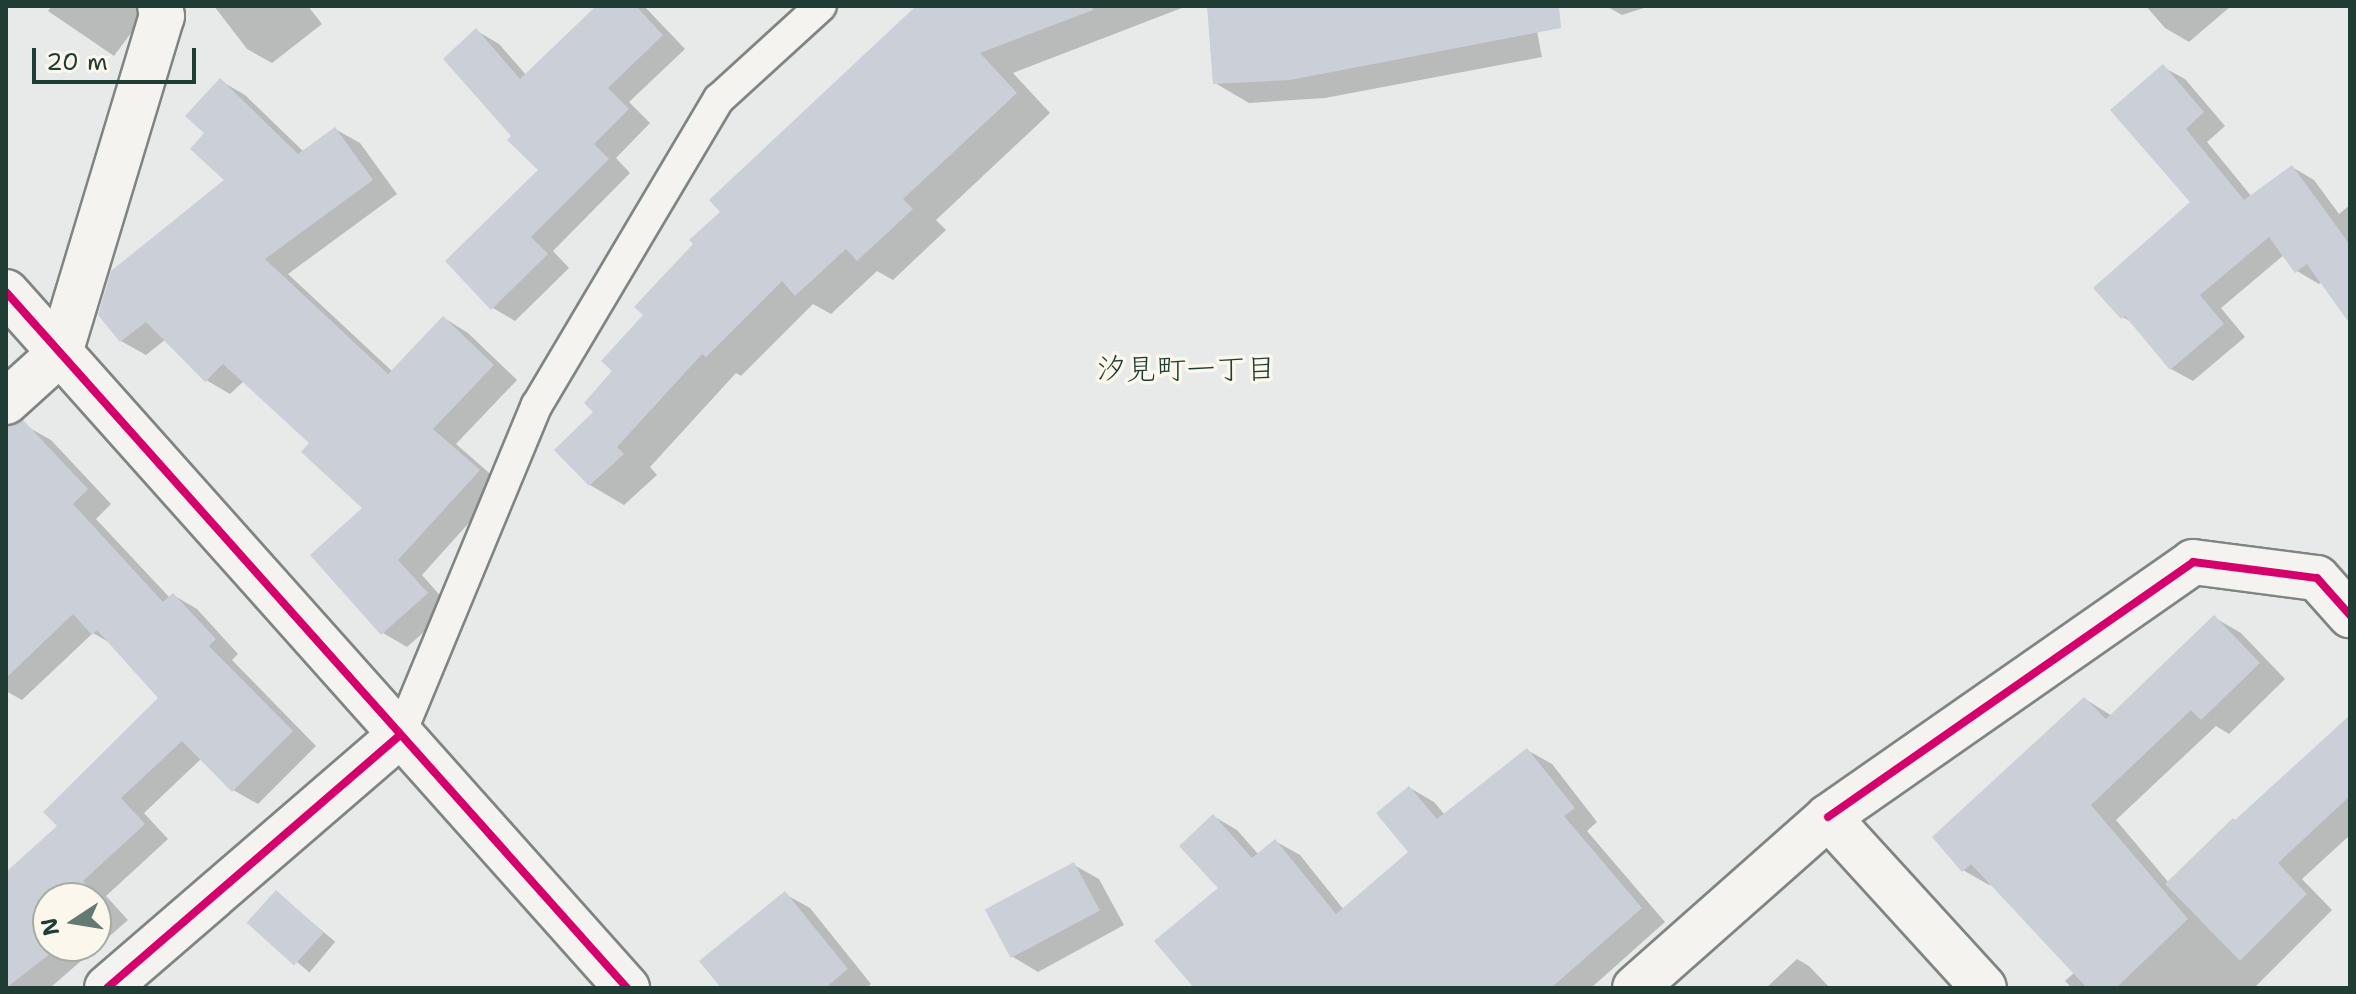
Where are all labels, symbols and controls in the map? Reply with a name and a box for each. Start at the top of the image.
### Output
scale bar [36,32,200,82]
text: 20 m [46,46,108,78]
district label: 汐見町一丁目 [1096,351,1276,387]
north arrow [32,882,112,962]
text: N [34,915,66,938]

